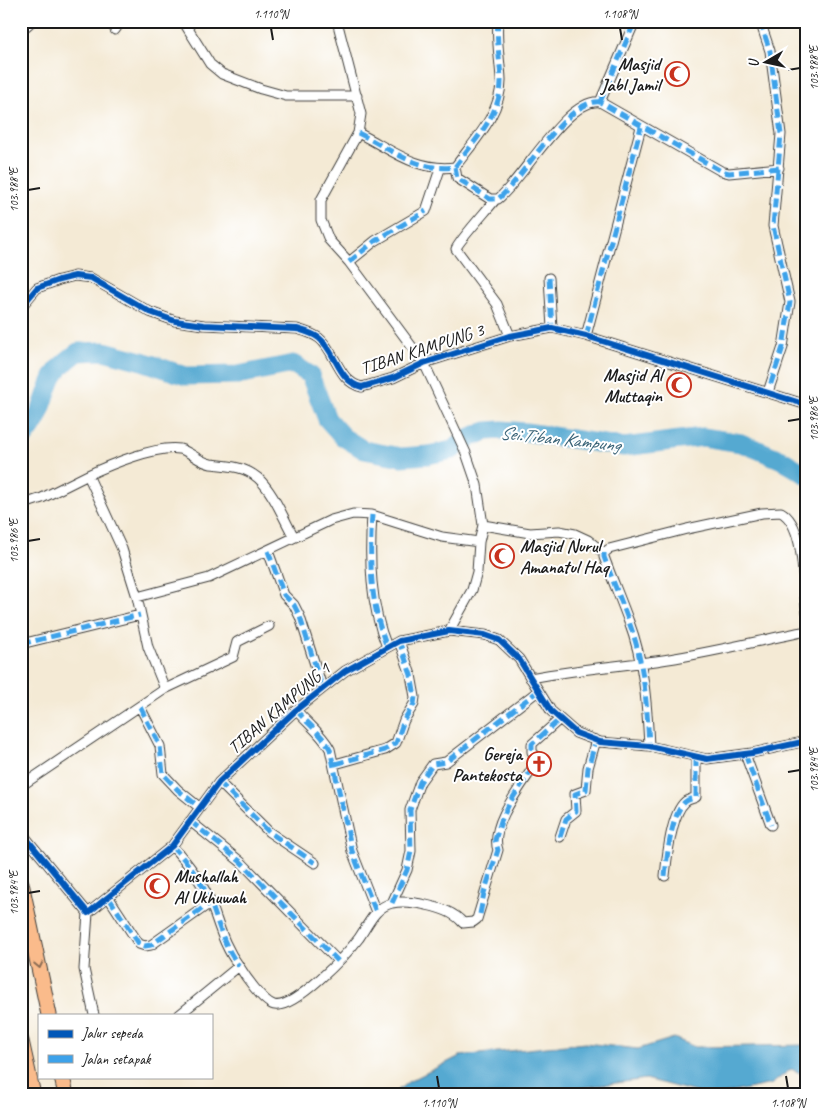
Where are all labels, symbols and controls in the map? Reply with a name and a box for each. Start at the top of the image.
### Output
text: 1.110°N [254,6,290,22]
text: 1.108°N [603,6,639,22]
north arrow [740,38,790,88]
text: 103.988°E [806,44,822,90]
place label: Masjid Jabl Jamil [599,53,664,96]
text: U [744,56,763,69]
mosque icon: Masjid Jabl Jamil [664,61,690,87]
text: 103.988°E [6,166,22,212]
street label: TIBAN KAMPUNG 3 [358,318,488,379]
place label: Masjid Al Muttaqin [603,364,666,407]
mosque icon: Masjid Al Muttaqin [666,372,692,398]
text: 103.986°E [806,395,822,441]
water label: Sei.Tiban Kampung [499,421,623,457]
text: 103.986°E [6,517,22,563]
place label: Masjid Nurul Amanatul Haq [520,535,611,578]
mosque icon: Masjid Nurul Amanatul Haq [489,543,515,569]
street label: TIBAN KAMPUNG 1 [223,657,335,758]
place label: Gereja Pantekosta [453,743,524,786]
text: 103.984°E [806,746,822,792]
church icon: Gereja Pantekosta [526,751,552,777]
place label: Mushallah Al Ukhuwah [174,865,247,908]
text: 103.984°E [6,869,22,915]
mosque icon: Mushallah Al Ukhuwah [144,873,170,899]
one-way arrow [33,961,43,969]
legend [38,1014,212,1078]
text: Jalur sepeda [81,1024,144,1043]
text: Jalan setapak [81,1050,152,1069]
text: 1.110°N [422,1095,458,1111]
text: 1.108°N [771,1095,807,1111]

